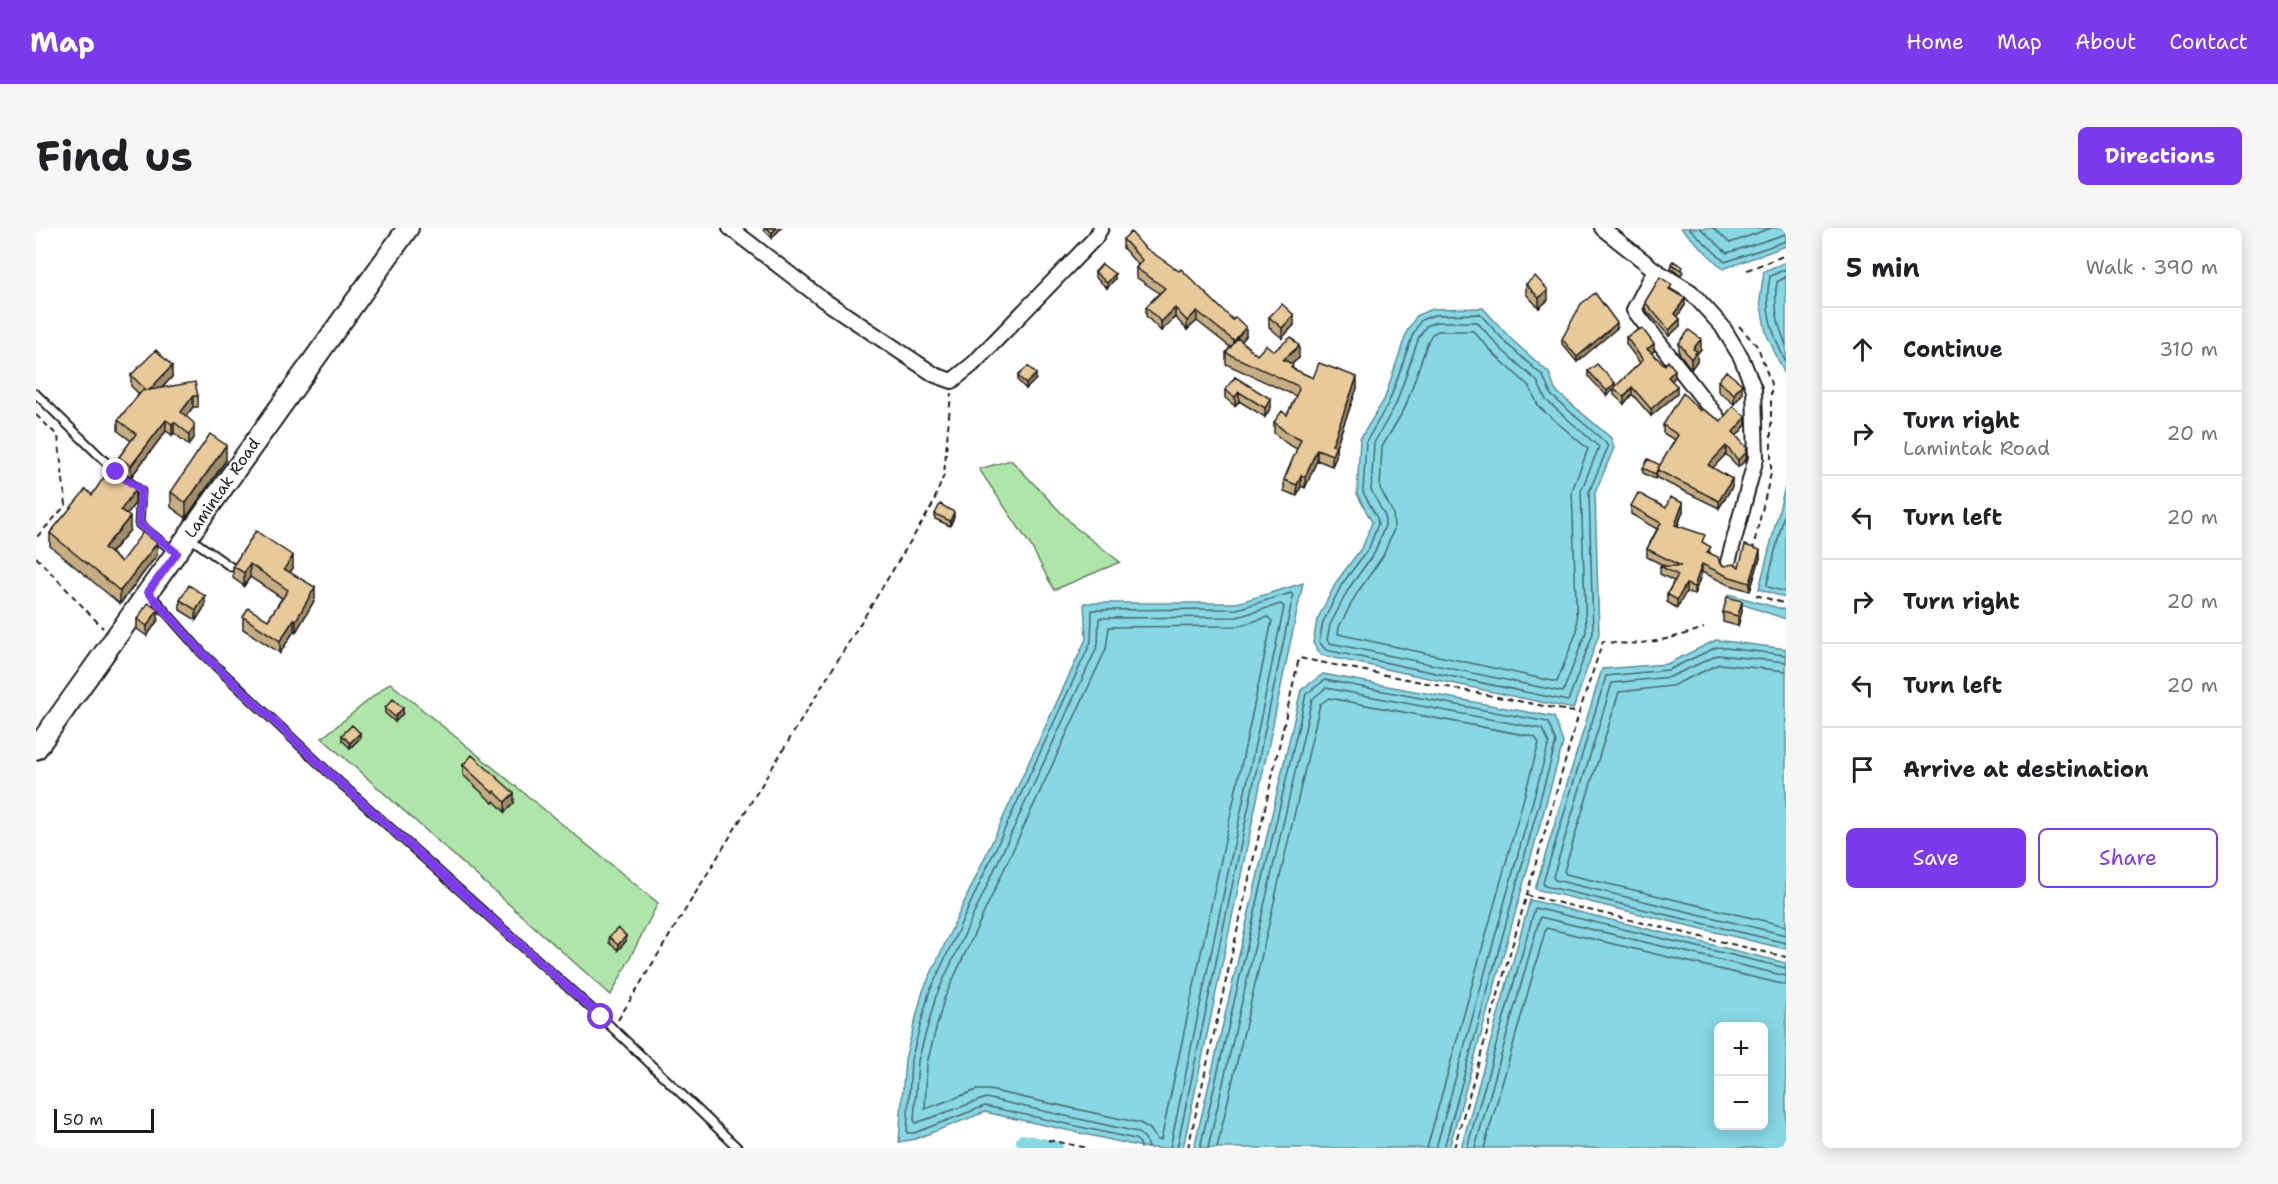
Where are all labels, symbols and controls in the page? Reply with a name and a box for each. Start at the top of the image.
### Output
text: Map [30,23,95,61]
text: Home [1906,28,1964,56]
text: Map [1997,28,2042,56]
text: About [2075,28,2136,56]
text: Contact [2169,28,2248,56]
button: Directions [2078,127,2242,185]
text: Find us [36,128,193,184]
text: 5 min [1846,250,1920,285]
text: Walk · 390 m [2086,254,2218,280]
icon: ahead [1846,333,1879,366]
text: Continue [1903,335,2003,364]
text: 310 m [2159,336,2218,362]
text: Turn right [1903,406,2020,435]
icon: right [1846,417,1879,450]
text: 20 m [2167,420,2218,446]
street label: Lamintak Road [180,434,264,542]
text: Lamintak Road [1903,435,2050,461]
route end [102,458,128,484]
icon: left [1846,501,1879,534]
text: Turn left [1903,503,2002,532]
text: 20 m [2167,504,2218,530]
icon: right [1846,585,1879,618]
text: Turn right [1903,587,2020,616]
text: 20 m [2167,588,2218,614]
icon: left [1846,669,1879,702]
text: Turn left [1903,671,2002,700]
text: 20 m [2167,672,2218,698]
icon: arrive [1846,753,1879,786]
text: Arrive at destination [1903,755,2149,784]
button: Save [1846,828,2026,888]
button: Share [2038,828,2218,888]
route start [587,1003,613,1029]
map controls [1714,1022,1768,1130]
button: + [1714,1022,1768,1076]
button: − [1714,1076,1768,1130]
scale bar [54,1106,154,1134]
text: 50 m [63,1109,103,1130]

